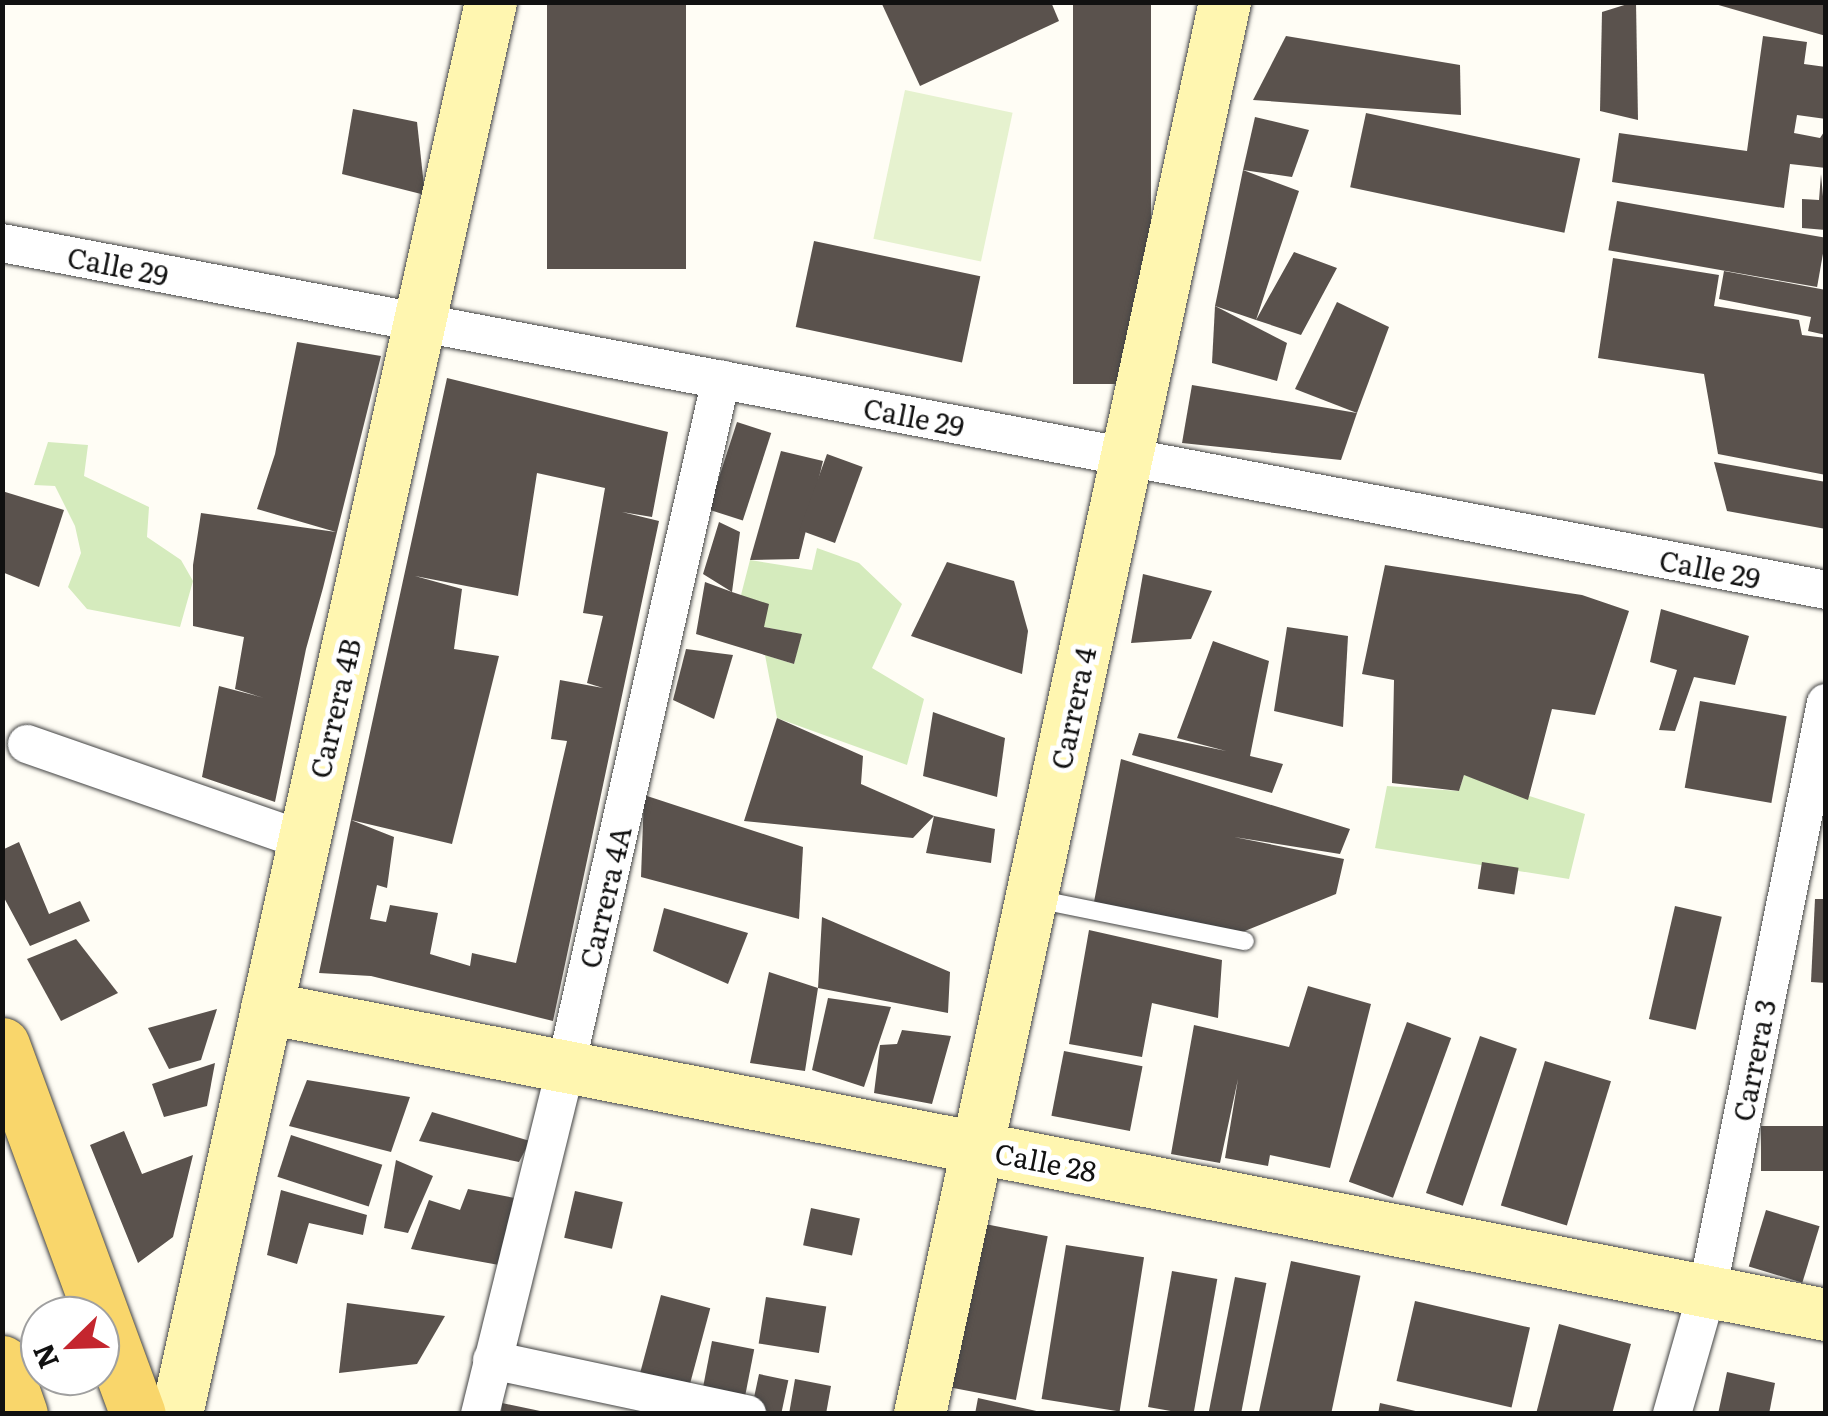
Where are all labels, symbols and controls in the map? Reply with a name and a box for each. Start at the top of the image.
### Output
street label: Calle 29 [65,239,171,291]
street label: Calle 29 [861,390,967,442]
street label: Calle 29 [1657,542,1763,594]
street label: Carrera 4B [302,635,366,781]
street label: Carrera 4 [1043,644,1101,772]
street label: Carrera 4A [571,823,637,971]
street label: Carrera 3 [1725,996,1781,1124]
street label: Calle 28 [992,1135,1100,1187]
north arrow [20,1296,120,1396]
text: N [20,1338,68,1376]

